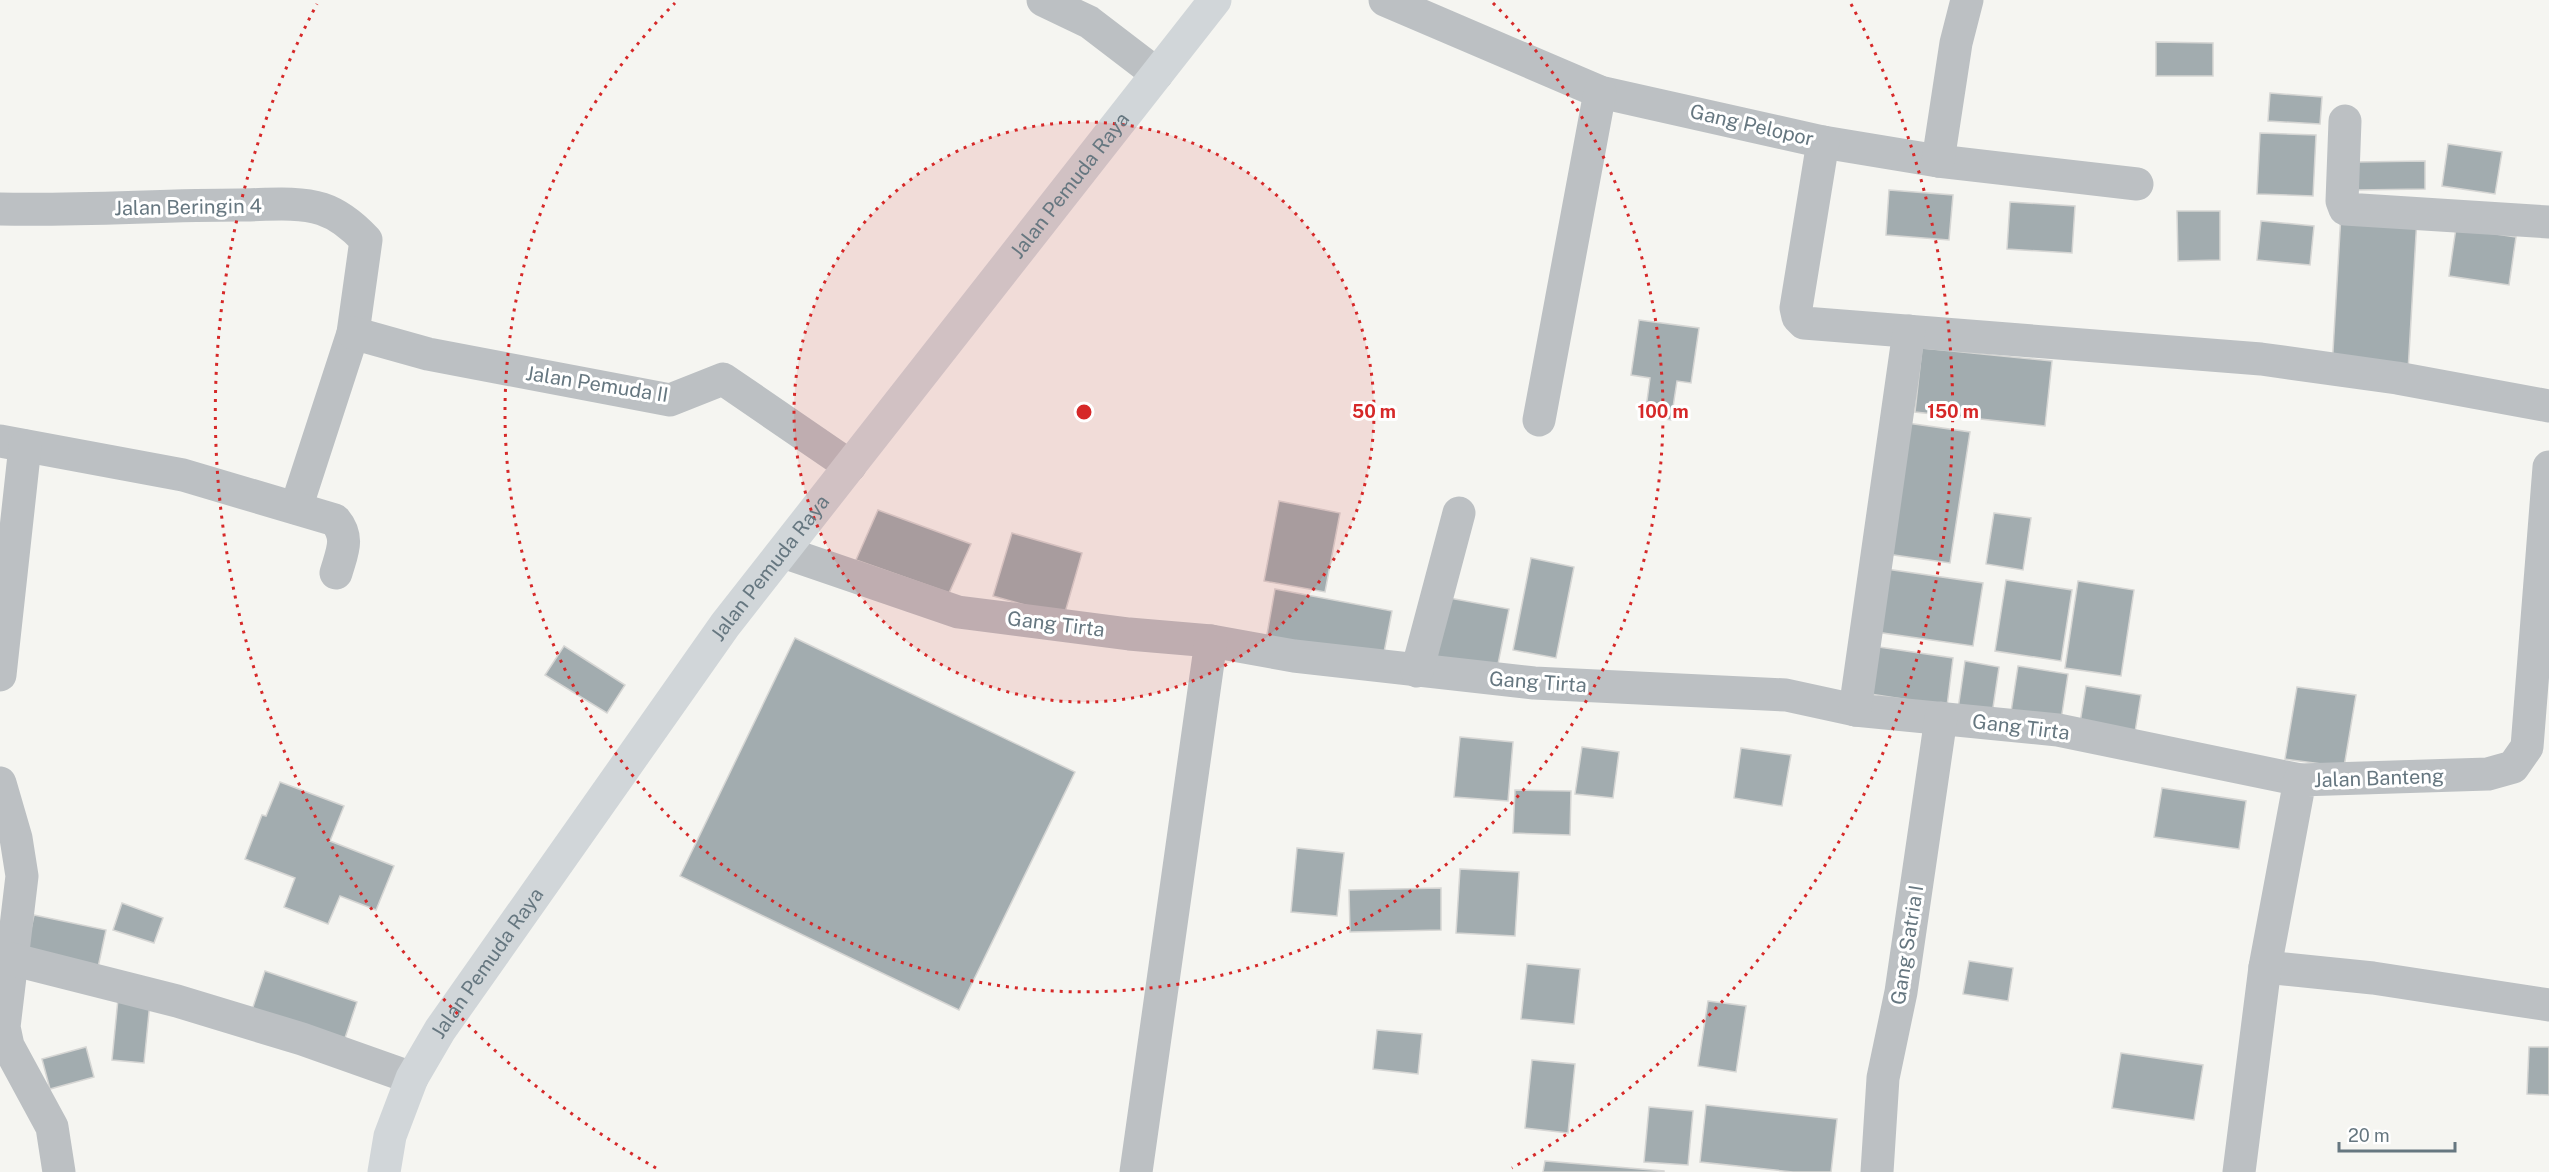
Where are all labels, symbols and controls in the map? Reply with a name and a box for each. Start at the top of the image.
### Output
street label: Gang Pelopor [1688,99,1816,151]
street label: Jalan Pemuda Raya [1005,108,1134,263]
street label: Jalan Beringin 4 [114,194,262,220]
street label: Jalan Pemuda II [524,361,670,407]
text: 50 m [1352,401,1396,422]
text: 100 m [1637,401,1689,422]
text: 150 m [1927,401,1979,422]
centre of rings [1074,402,1094,422]
street label: Jalan Pemuda Raya [706,490,834,646]
street label: Gang Tirta [1006,606,1106,642]
street label: Gang Tirta [1488,667,1588,697]
street label: Gang Tirta [1971,709,2071,745]
street label: Jalan Banteng [2313,764,2445,792]
street label: Jalan Pemuda Raya [426,883,548,1042]
street label: Gang Satria I [1886,884,1928,1006]
scale bar [2339,1115,2454,1153]
text: 20 m [2348,1125,2390,1146]

